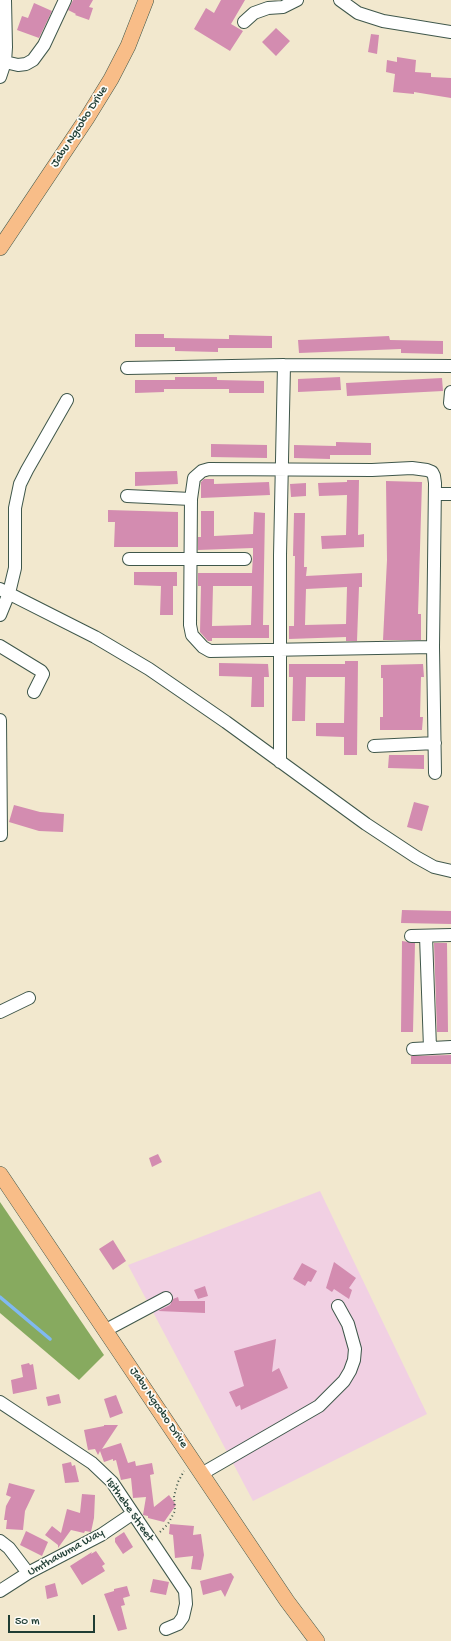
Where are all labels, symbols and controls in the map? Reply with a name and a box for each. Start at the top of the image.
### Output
street label: Jabu Ngcobo Drive [48,84,112,170]
street label: Jabu Ngcobo Drive [126,1365,190,1451]
street label: Isithebe Street [102,1475,156,1545]
street label: Umthavuma Way [25,1526,107,1580]
scale bar [10,1607,97,1633]
text: 50 m [15,1615,40,1629]

